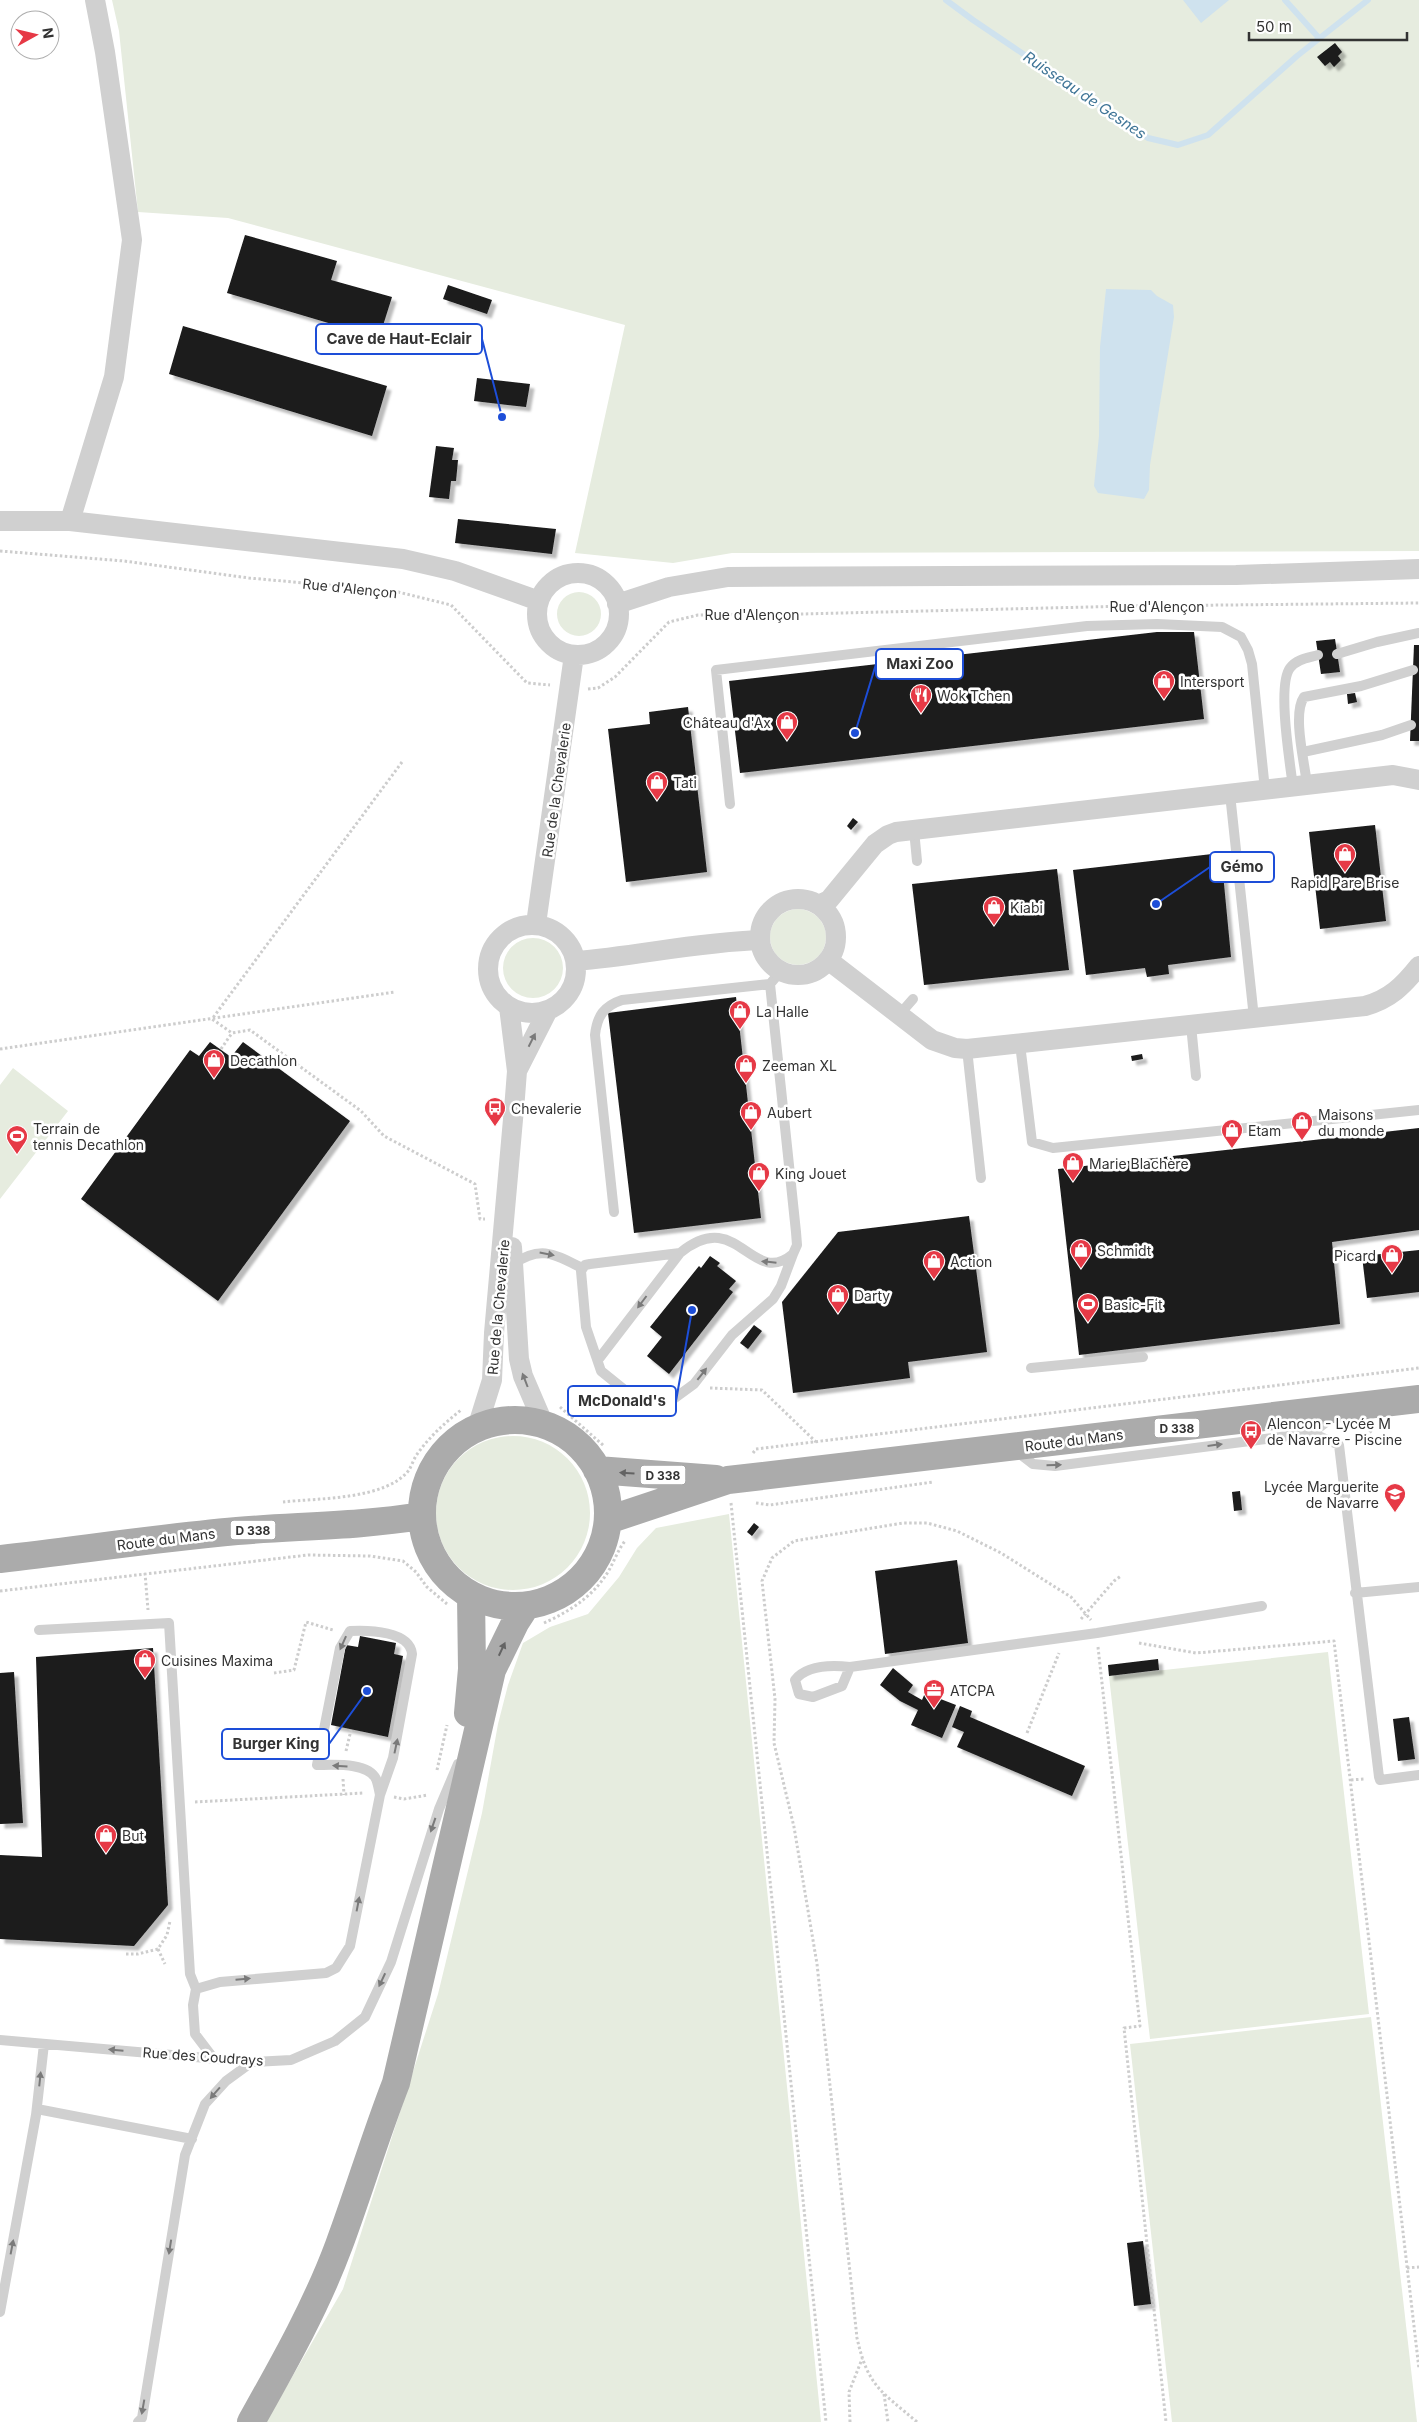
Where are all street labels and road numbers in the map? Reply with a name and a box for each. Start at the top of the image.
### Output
street label: Rue d'Alençon [302,575,398,601]
street label: Rue d'Alençon [1109,598,1205,615]
street label: Rue d'Alençon [704,606,800,623]
street label: Rue de la Chevalerie [538,722,574,858]
street label: Rue de la Chevalerie [484,1239,512,1375]
road number: D 338 [1154,1419,1200,1438]
street label: Route du Mans [1024,1426,1124,1454]
road number: D 338 [640,1466,686,1484]
road number: D 338 [230,1520,276,1540]
street label: Route du Mans [116,1525,216,1553]
street label: Rue des Coudrays [142,2043,264,2069]

